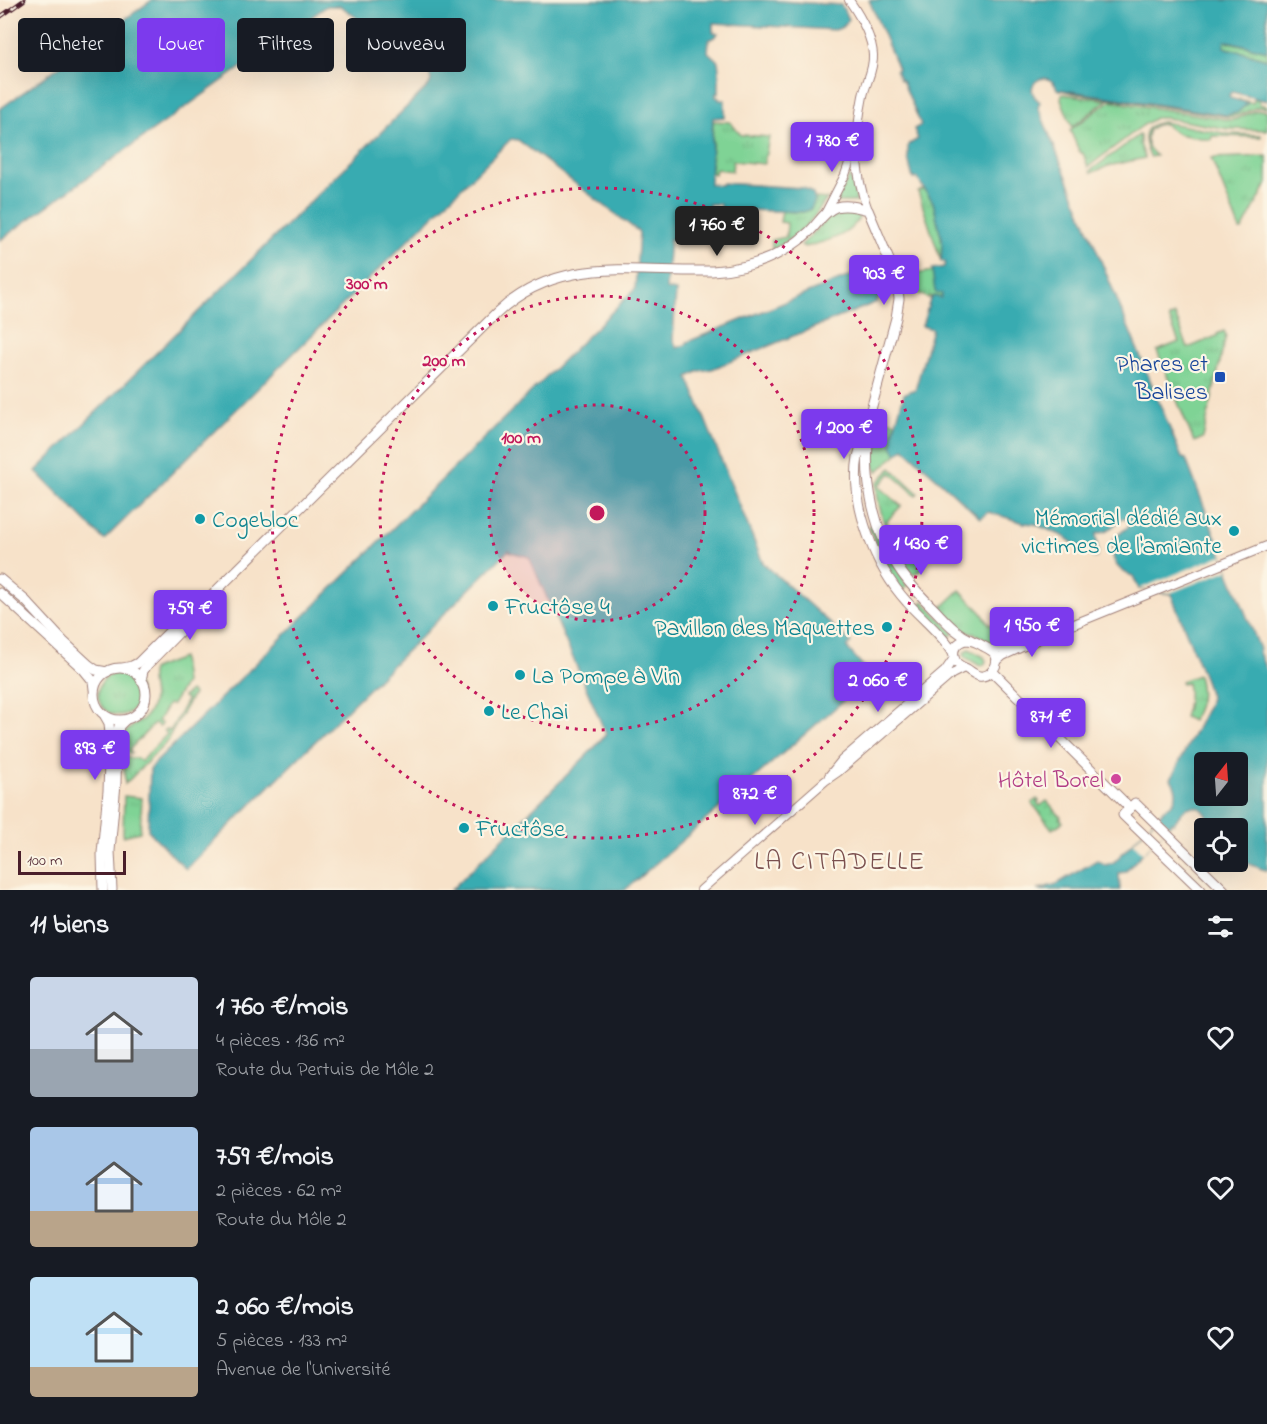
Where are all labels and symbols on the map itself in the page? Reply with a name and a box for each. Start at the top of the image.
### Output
pin: 1 780 € [777,122,887,173]
pin: 1 760 € [662,206,772,257]
pin: 903 € [842,255,926,306]
text: 300 m [345,272,388,298]
place label: Phares et Balises [1116,348,1208,411]
text: 200 m [422,349,466,375]
marker: Phares et Balises [1213,370,1227,384]
pin: 1 200 € [789,409,899,460]
text: 100 m [501,426,541,452]
place label: Mémorial dédié aux victimes de l'amiante [1022,502,1222,565]
centre of rings [587,503,607,523]
place label: Cogebloc [212,504,299,539]
marker: Cogebloc [193,512,207,526]
marker: Mémorial dédié aux victimes de l'amiante [1227,524,1241,538]
pin: 1 430 € [866,525,976,576]
pin: 759 € [148,590,232,641]
place label: Fructôse 4 [504,591,610,626]
marker: Fructôse 4 [486,599,500,613]
pin: 1 950 € [977,607,1087,658]
place label: Pavillon des Maquettes [654,612,875,647]
marker: Pavillon des Maquettes [880,620,894,634]
place label: La Pompe à Vin [532,660,680,695]
pin: 2 060 € [823,662,933,713]
marker: La Pompe à Vin [513,668,527,682]
place label: Le Chai [501,696,569,731]
pin: 871 € [1009,698,1093,749]
marker: Le Chai [482,704,496,718]
pin: 893 € [53,730,137,781]
north arrow [1194,752,1248,806]
place label: Hôtel Borel [998,764,1104,799]
marker: Hôtel Borel [1109,772,1123,786]
pin: 872 € [713,775,797,826]
place label: Fructôse [475,813,565,848]
marker: Fructôse [457,821,471,835]
district label: LA CITADELLE [754,844,926,882]
scale bar [18,848,126,876]

